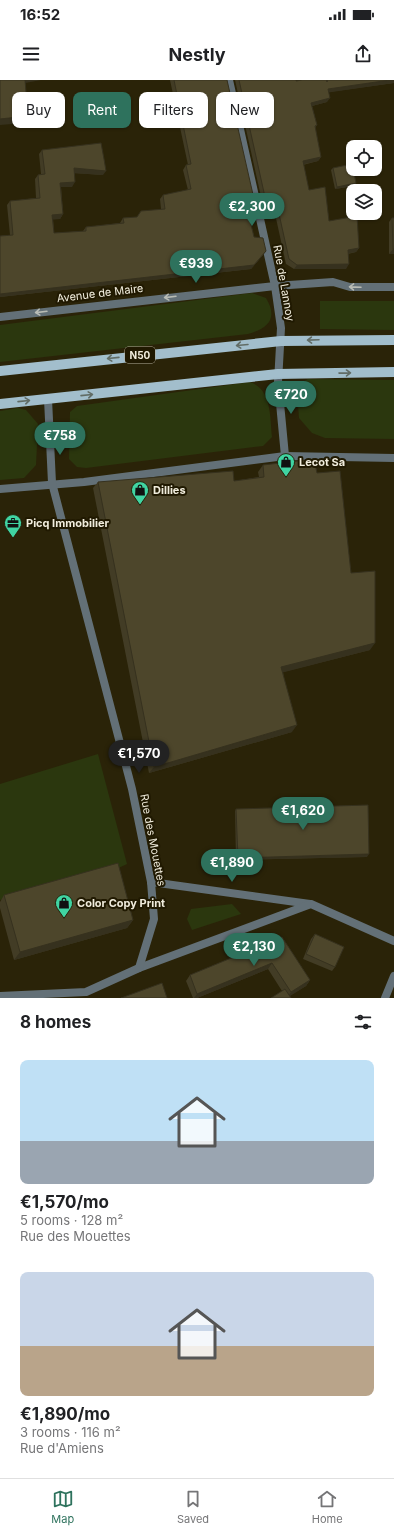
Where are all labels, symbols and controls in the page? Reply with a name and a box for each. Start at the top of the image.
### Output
text: 16:52 [20,5,60,24]
icon: menu [20,43,42,65]
icon: share [352,43,374,65]
text: Nestly [168,44,226,65]
chip: Buy [12,92,65,128]
chip: Rent [73,92,131,128]
chip: Filters [139,92,208,128]
chip: New [216,92,274,128]
map controls [346,140,382,220]
button: locate [346,140,382,176]
button: layers [346,184,382,220]
pin: €2,300 [219,193,285,227]
text: €2,300 [228,198,276,214]
street label: Rue de Lannoy [270,244,298,322]
pin: €939 [172,250,220,284]
text: €939 [179,255,213,271]
street label: Avenue de Maire [56,281,144,305]
one-way arrow [349,283,362,290]
one-way arrow [164,293,177,301]
one-way arrow [35,308,48,316]
one-way arrow [307,336,320,344]
one-way arrow [236,341,249,348]
road number: N50 [125,347,155,363]
one-way arrow [107,354,120,362]
one-way arrow [338,369,351,377]
pin: €720 [267,381,315,415]
text: €720 [274,386,308,402]
one-way arrow [80,391,93,398]
one-way arrow [17,398,30,405]
pin: €758 [36,422,84,456]
text: €758 [43,427,77,443]
shop icon: Lecot Sa [276,452,296,477]
place label: Lecot Sa [299,455,345,469]
shop icon: Dillies [130,480,150,505]
place label: Dillies [153,483,186,497]
office icon: Picq Immobilier [3,513,23,538]
place label: Picq Immobilier [26,516,109,530]
pin: €1,570 [106,740,172,774]
text: €1,570 [117,745,161,761]
street label: Rue des Mouettes [137,793,169,887]
pin: €1,620 [270,797,336,831]
text: €1,620 [281,802,325,818]
pin: €1,890 [199,849,265,883]
text: €1,890 [210,854,254,870]
shop icon: Color Copy Print [54,893,74,918]
place label: Color Copy Print [77,896,165,910]
pin: €2,130 [221,933,287,967]
text: €2,130 [232,938,276,954]
icon: filters [352,1011,374,1033]
text: 8 homes [20,1012,91,1032]
icon: home [161,1086,233,1158]
text: €1,570/mo [20,1192,109,1212]
text: 5 rooms · 128 m² [20,1212,123,1228]
text: Rue des Mouettes [20,1228,131,1244]
icon: home [161,1298,233,1370]
text: €1,890/mo [20,1404,110,1424]
text: 3 rooms · 116 m² [20,1424,121,1440]
text: Rue d'Amiens [20,1440,104,1456]
tab: Map [51,1488,74,1526]
tab: Saved [177,1488,209,1526]
tab: Home [312,1488,343,1526]

